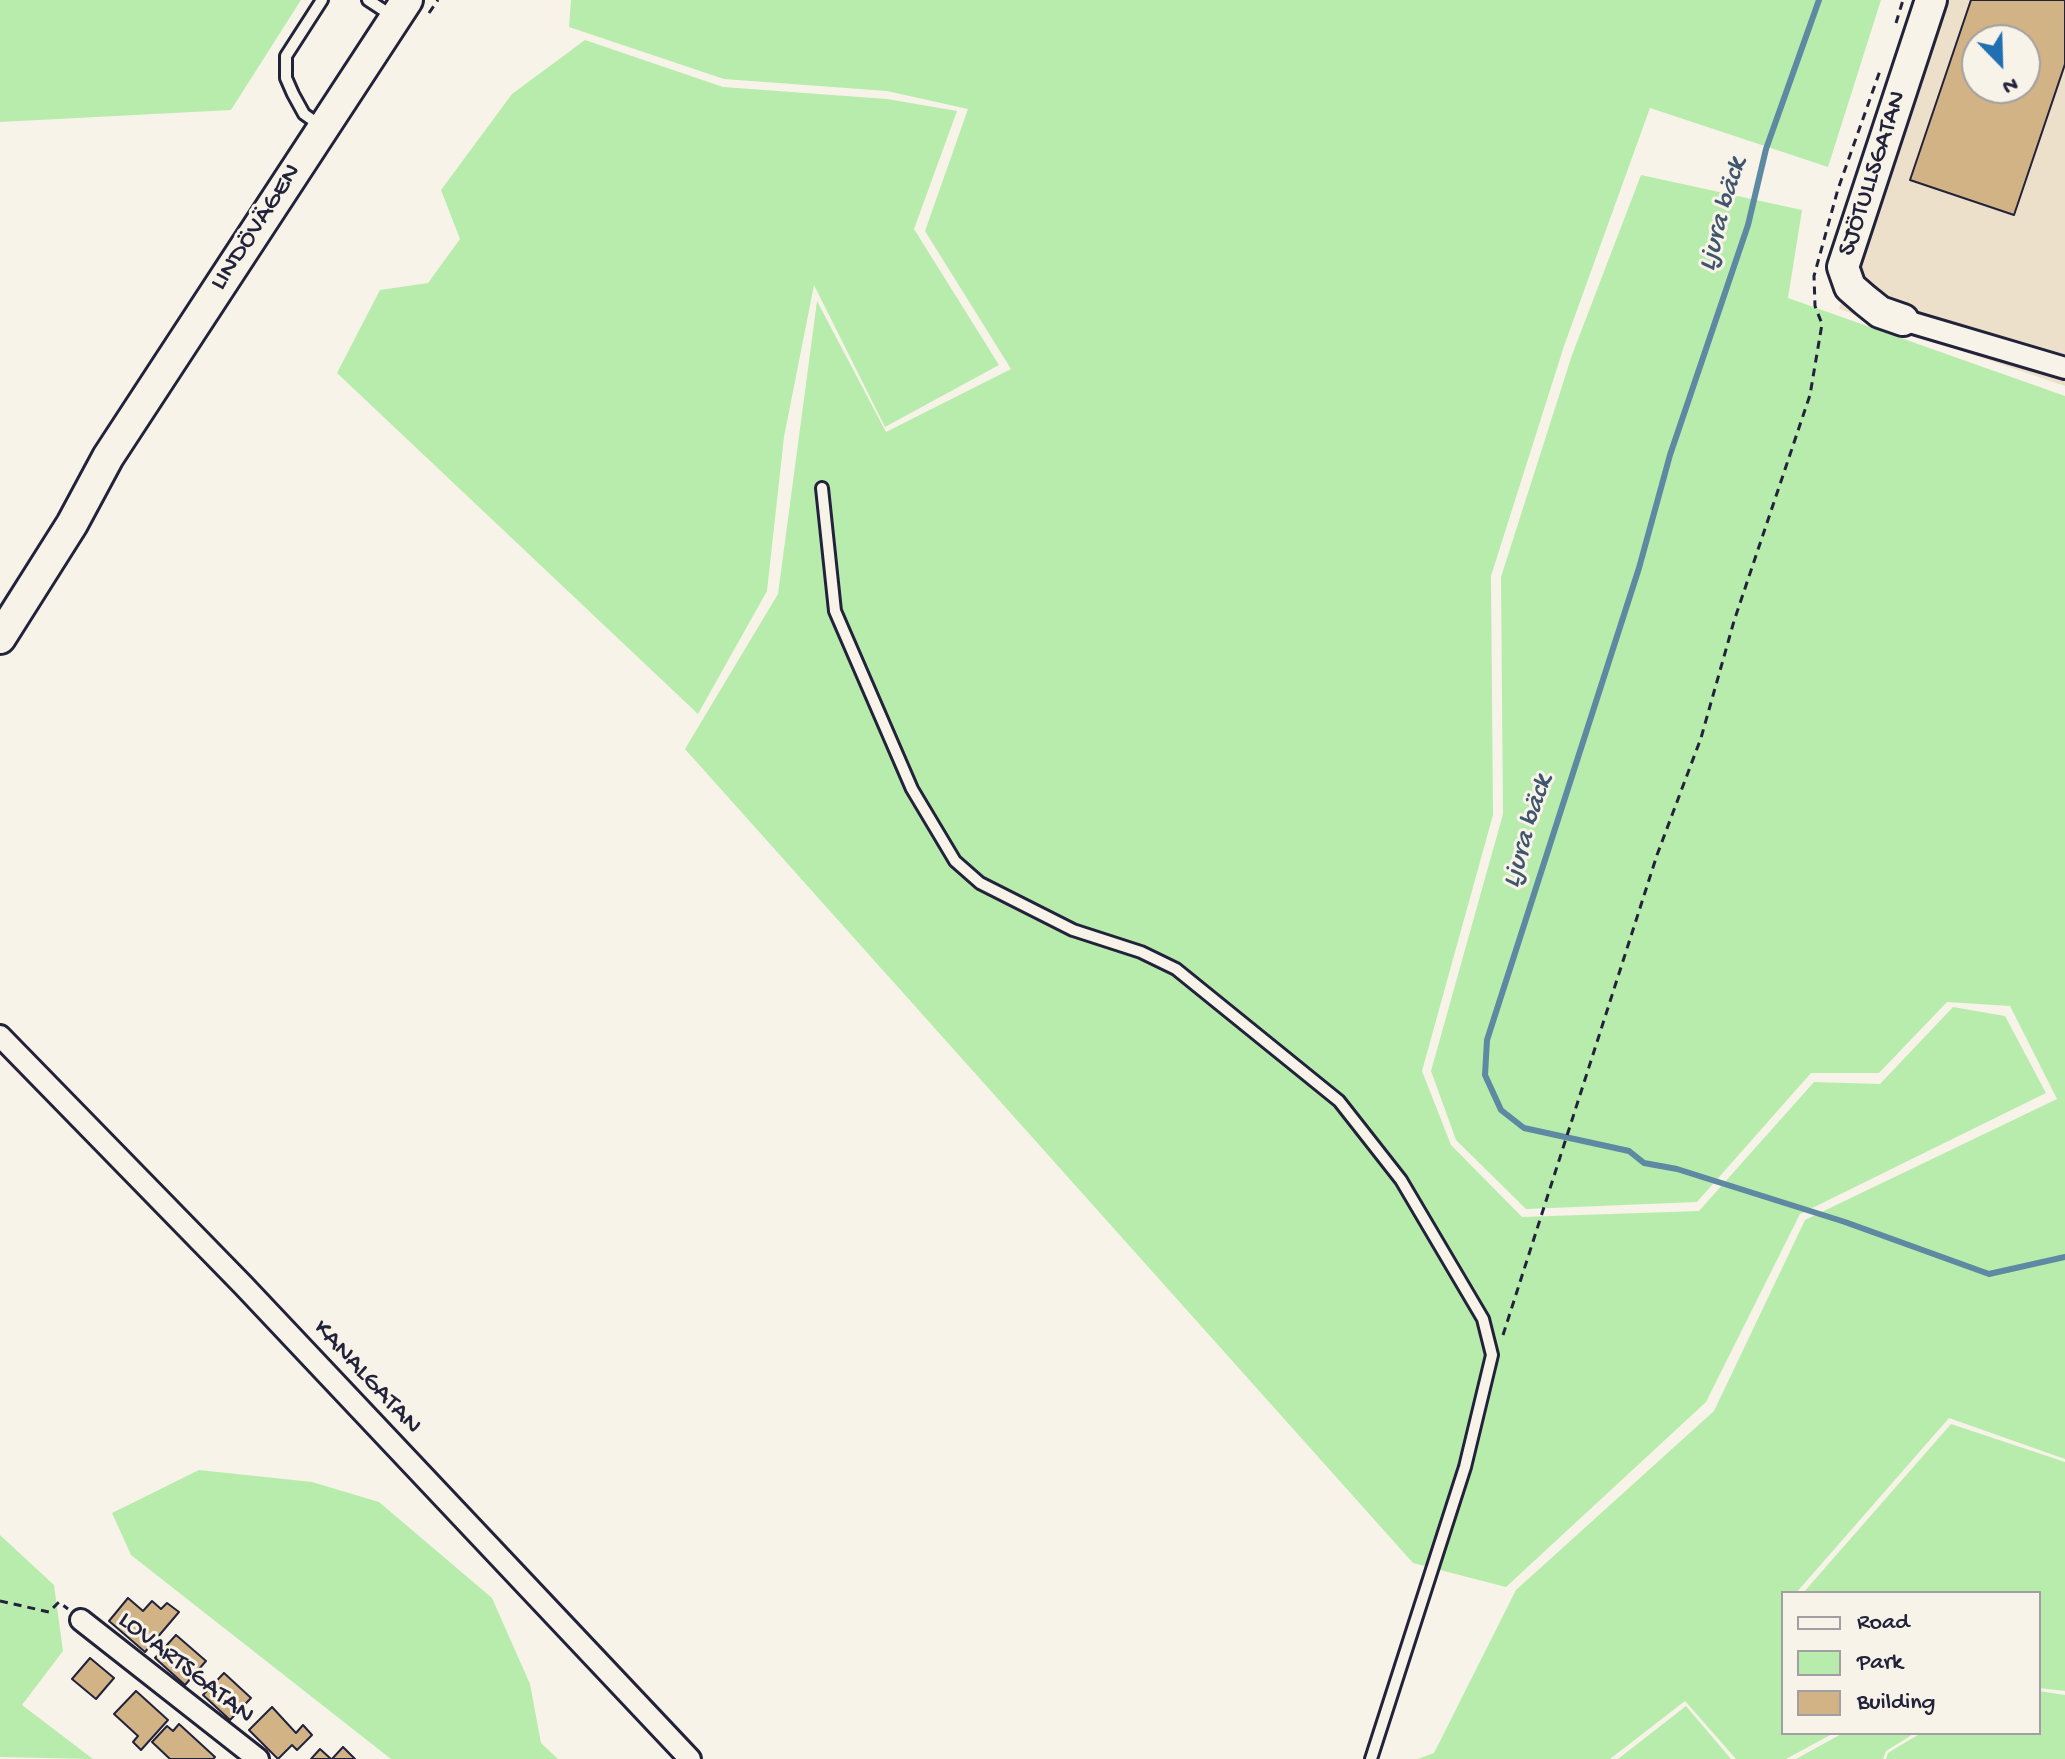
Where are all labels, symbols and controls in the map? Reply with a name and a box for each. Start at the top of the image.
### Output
north arrow [1961,24,2041,104]
text: N [1998,69,2021,99]
street label: SJÖTULLSGATAN [1833,88,1915,260]
water label: Ljura bäck [1692,155,1756,275]
street label: LINDÖVÄGEN [205,159,309,297]
water label: Ljura bäck [1496,772,1562,892]
street label: KANALGATAN [305,1314,427,1442]
legend [1781,1591,2041,1735]
street label: LOVARTSGATAN [110,1606,260,1732]
text: Road [1857,1609,1909,1638]
text: Park [1857,1649,1903,1678]
text: Building [1857,1689,1935,1718]

